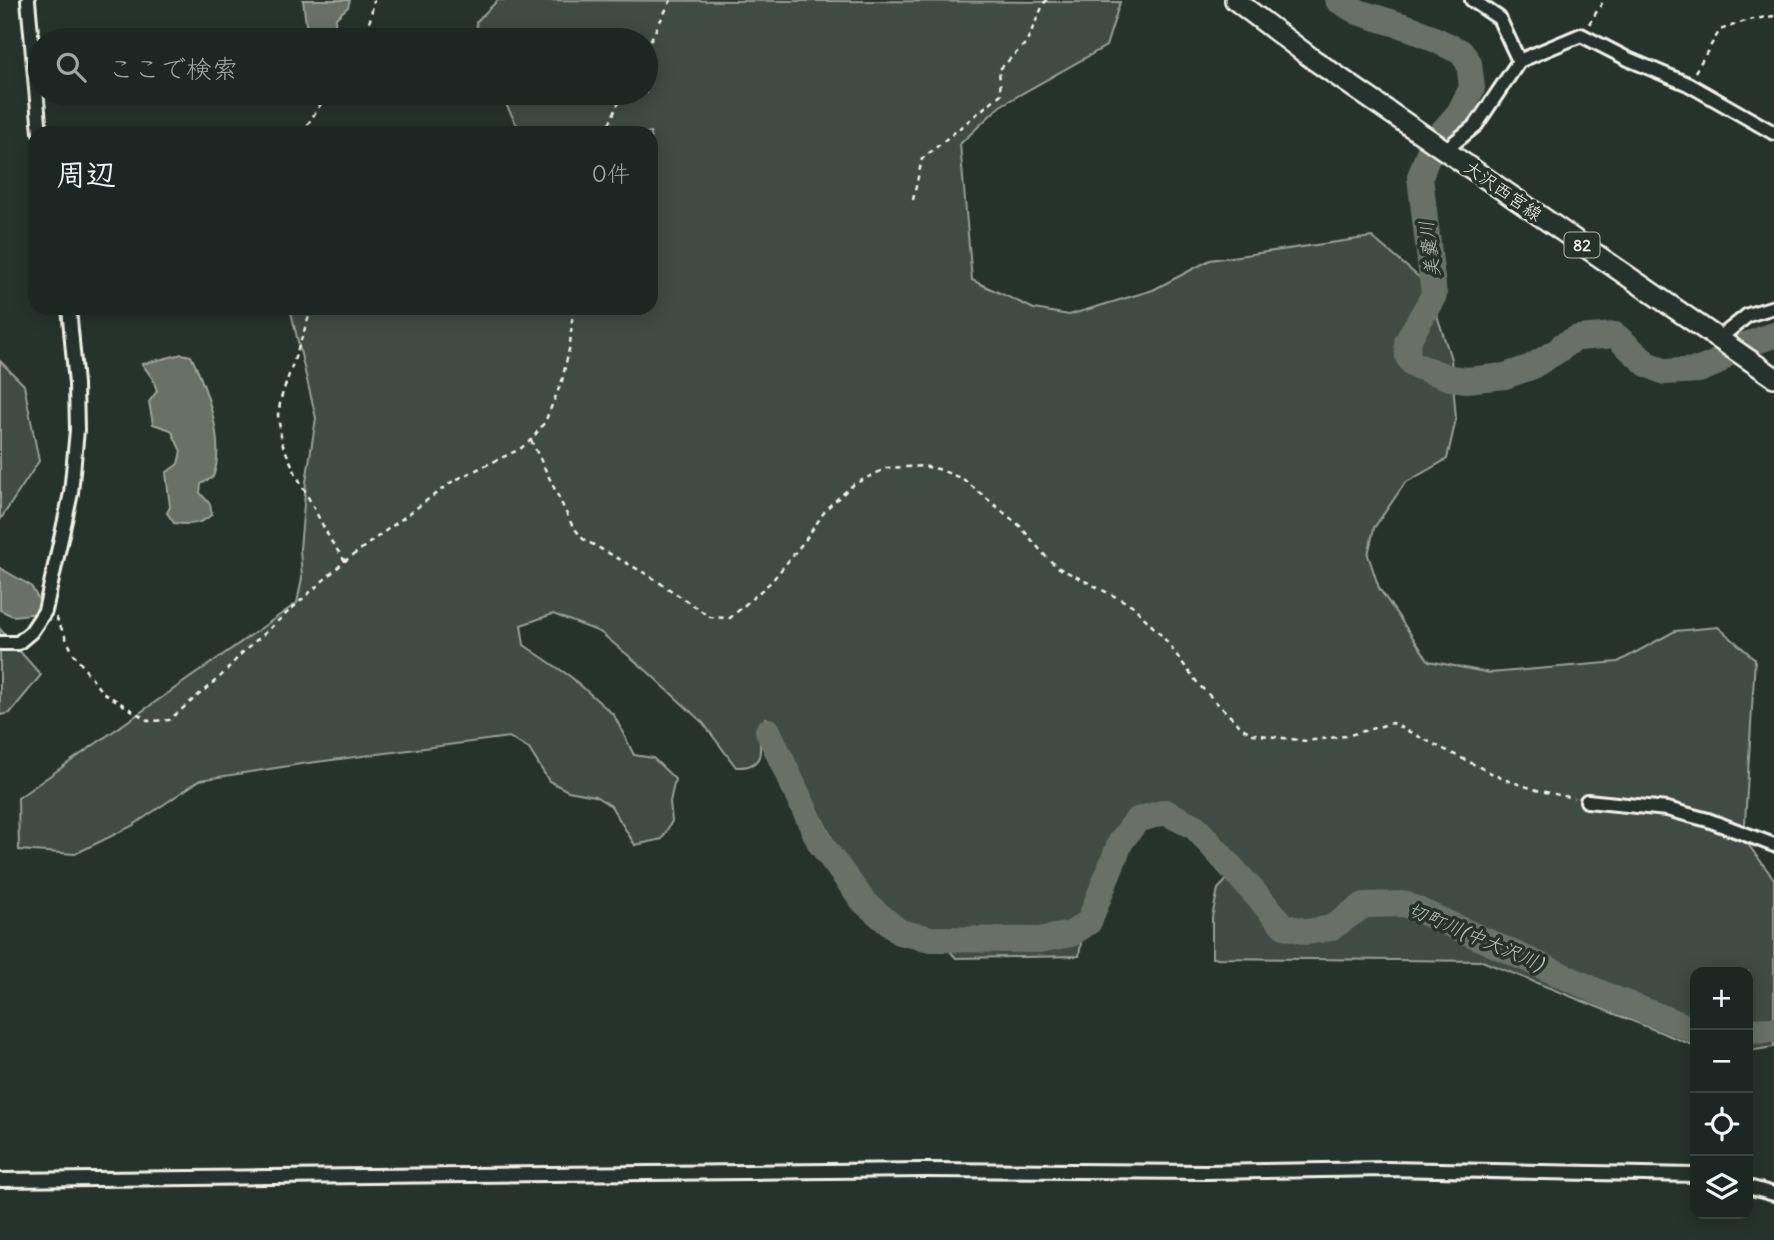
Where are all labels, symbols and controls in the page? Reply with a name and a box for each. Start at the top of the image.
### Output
search box [28,28,658,105]
icon: search [52,48,90,86]
text: ここで検索 [108,52,238,85]
text: 周辺 [56,155,116,193]
street label: 大沢西宮線 [1460,155,1547,226]
text: 0件 [592,159,630,188]
water label: 美嚢川 [1414,219,1444,279]
road number: 82 [1564,232,1600,258]
water label: 切町川(中大沢川) [1405,897,1548,976]
map controls [1690,967,1753,1219]
button: + [1690,967,1753,1030]
button: − [1690,1030,1753,1093]
button: locate [1690,1093,1753,1156]
button: layers [1690,1156,1753,1219]

